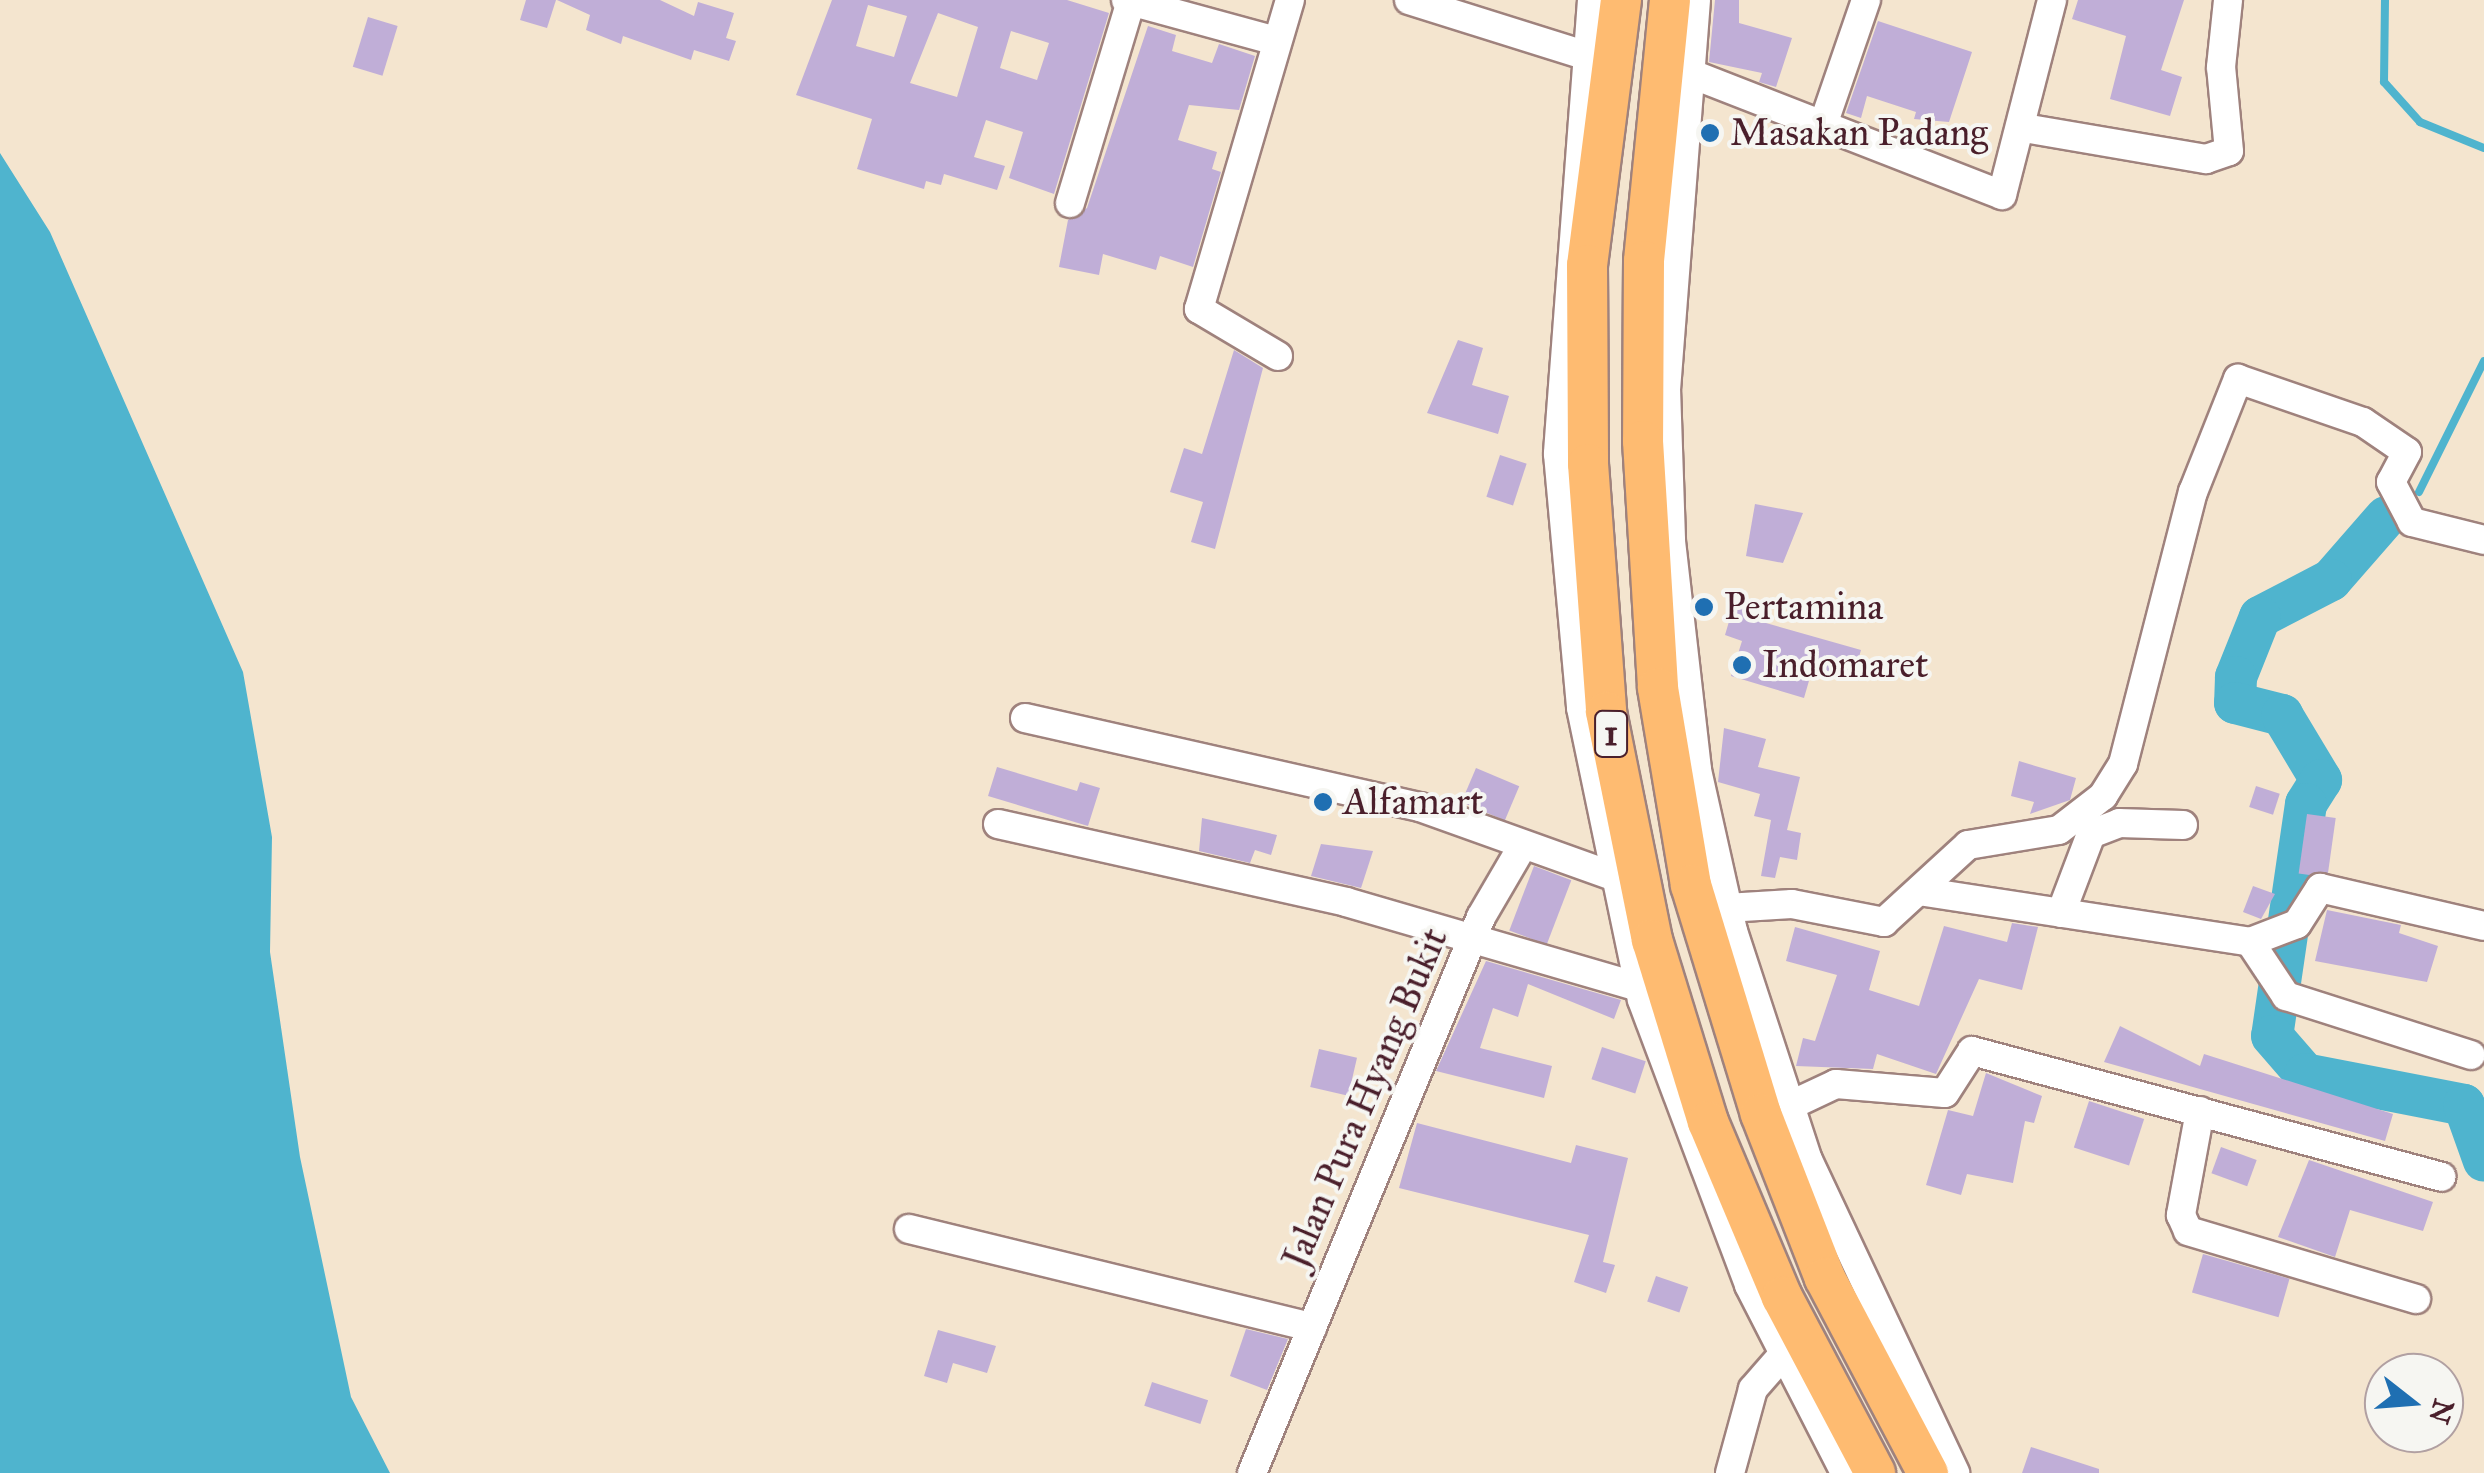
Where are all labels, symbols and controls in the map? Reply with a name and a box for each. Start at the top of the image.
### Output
place label: Masakan Padang [1730,110,1988,156]
marker: Masakan Padang [1699,122,1721,144]
place label: Pertamina [1724,584,1883,630]
marker: Pertamina [1693,596,1715,618]
place label: Indomaret [1762,642,1928,688]
marker: Indomaret [1731,654,1753,676]
road number: 1 [1594,704,1628,764]
place label: Alfamart [1343,779,1483,825]
marker: Alfamart [1312,791,1334,813]
street label: Jalan Pura Hyang Bukit [1273,921,1457,1275]
north arrow [2364,1353,2464,1453]
text: N [2421,1395,2461,1428]

